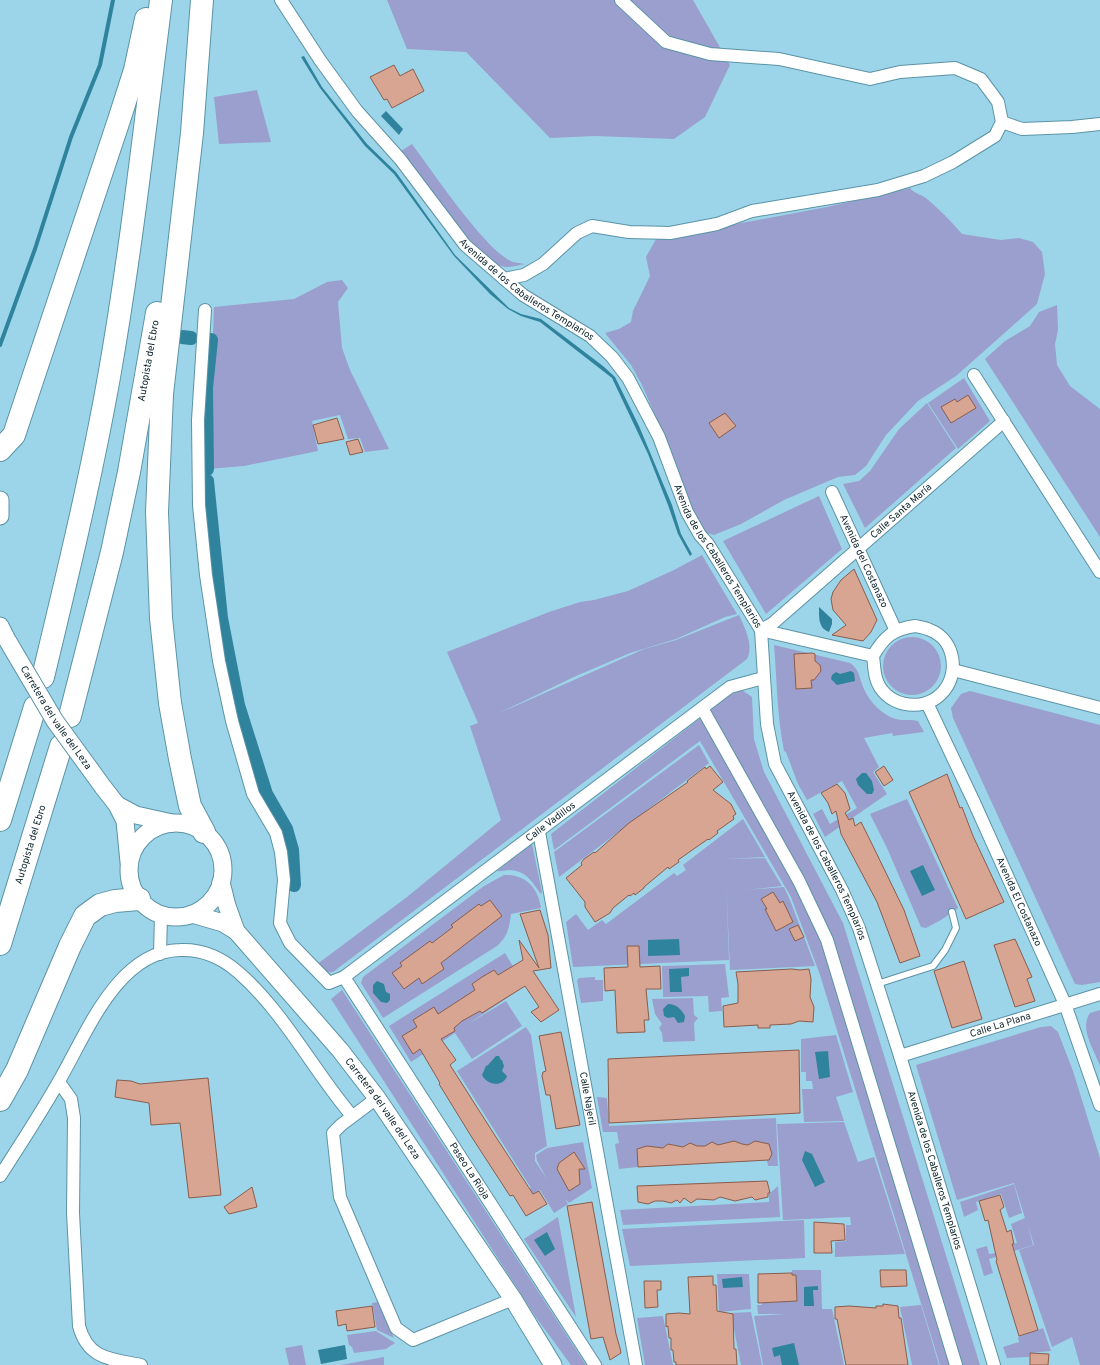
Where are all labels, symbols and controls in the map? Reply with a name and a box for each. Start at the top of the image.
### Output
street label: Avenida de los Caballeros Templarios [456,236,597,344]
street label: Autopista del Ebro [135,319,162,403]
street label: Calle Santa María [867,481,935,542]
street label: Avenida de los Caballeros Templarios [671,482,765,631]
street label: Avenida del Costanazo [837,512,891,610]
street label: Carretera del valle del Leza [17,663,95,772]
street label: Avenida de los Caballeros Templarios [784,789,869,942]
street label: Calle Vadillos [523,799,578,845]
street label: Autopista del Ebro [12,803,49,886]
street label: Avenida El Costanazo [993,855,1045,949]
street label: Calle La Plana [968,1009,1032,1040]
street label: Carretera del valle del Leza [342,1055,423,1162]
street label: Calle Najeril [576,1071,599,1126]
street label: Avenida de los Caballeros Templarios [904,1089,965,1251]
street label: Paseo La Rioja [446,1140,493,1202]

